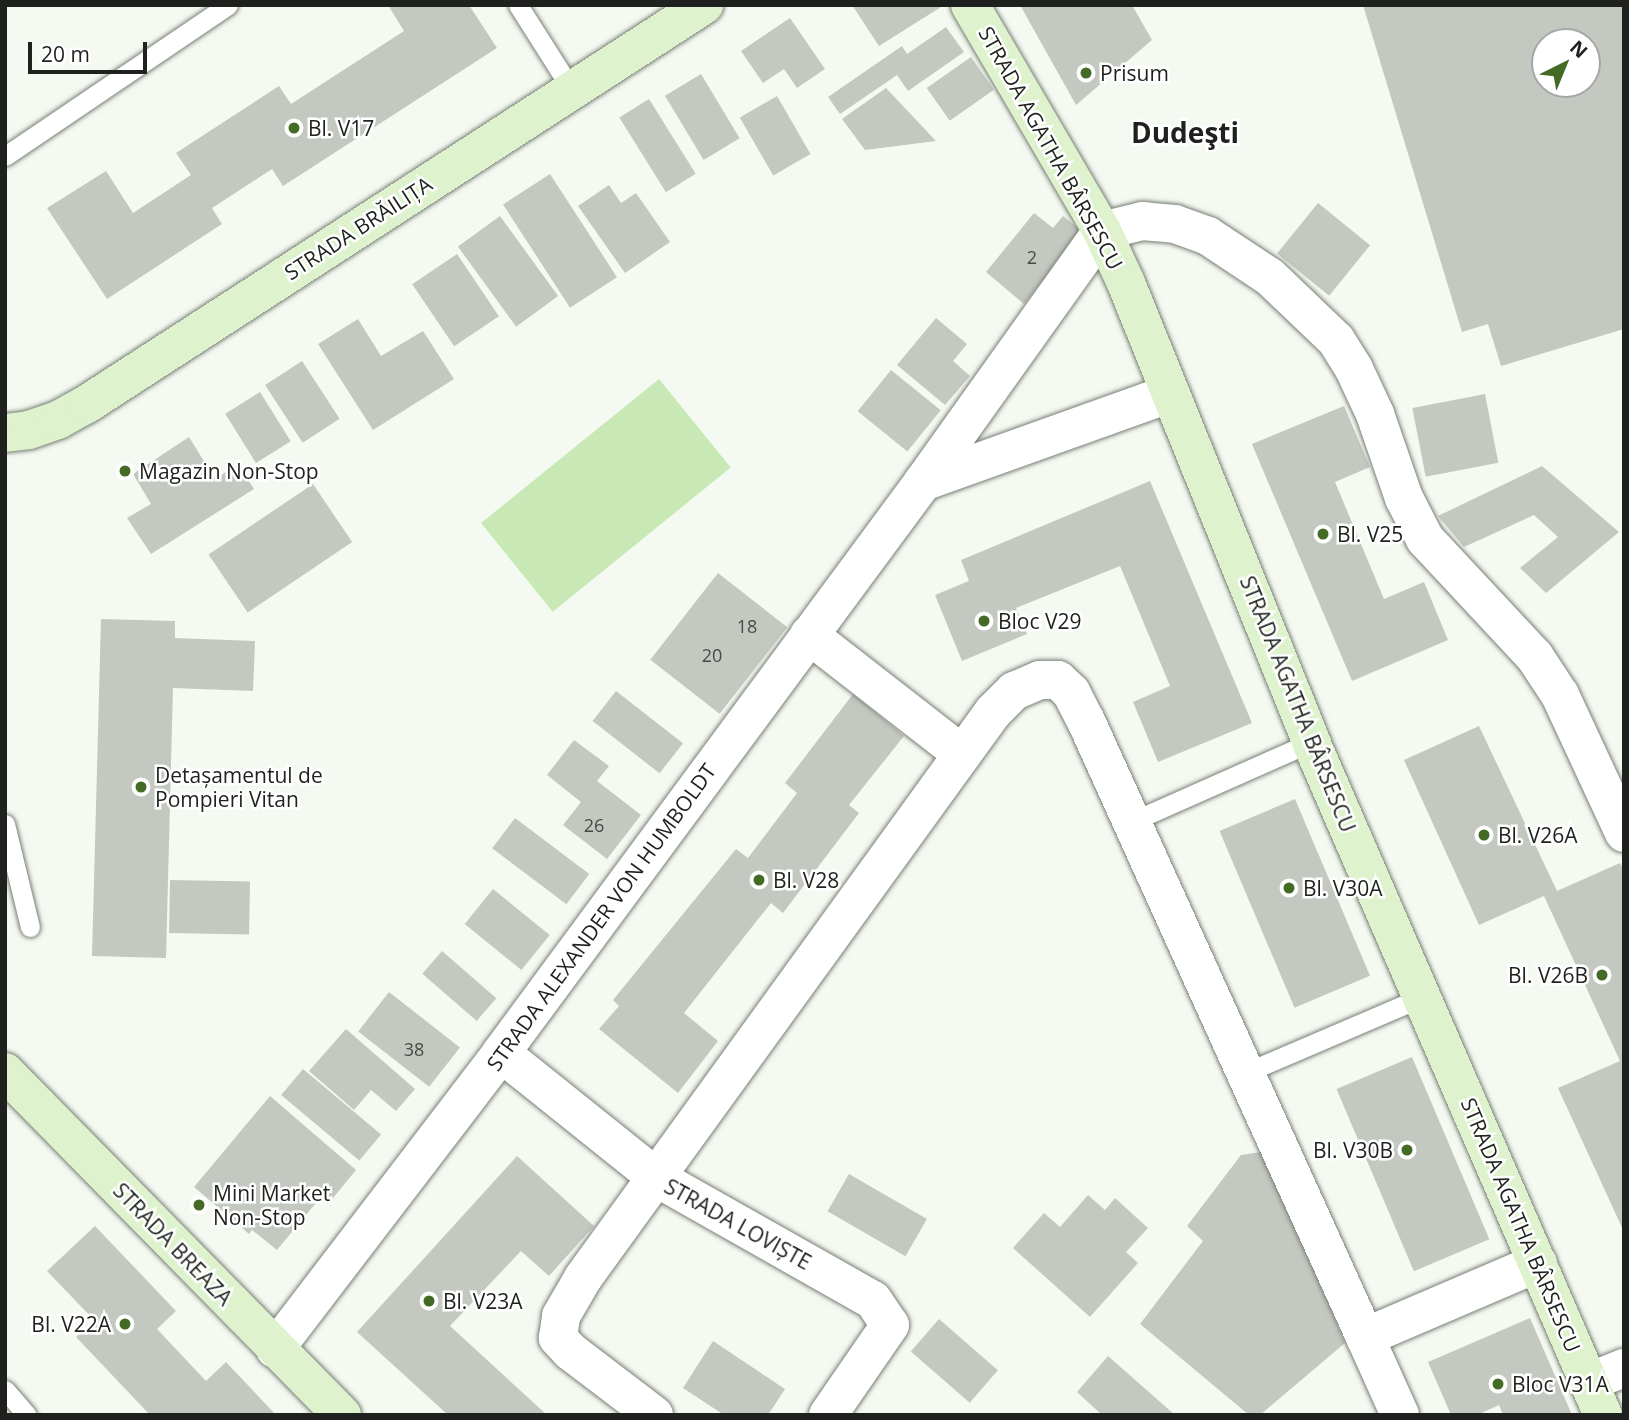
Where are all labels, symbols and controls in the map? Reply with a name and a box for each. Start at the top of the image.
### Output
street label: STRADA AGATHA BÂRSESCU [974,22,1128,274]
scale bar [32,28,150,72]
north arrow [1531,28,1601,98]
text: N [1564,34,1593,64]
text: 20 m [41,40,90,68]
place label: Prisum [1100,60,1169,86]
marker: Prisum [1078,65,1094,81]
place label: Bl. V17 [308,115,374,141]
district label: Dudeşti [1131,115,1239,149]
marker: Bl. V17 [286,120,302,136]
street label: STRADA BRĂILIȚA [280,171,436,285]
house number: 2 [1027,246,1037,268]
place label: Magazin Non-Stop [139,458,319,484]
marker: Magazin Non-Stop [117,463,133,479]
place label: Bl. V25 [1337,521,1403,547]
marker: Bl. V25 [1315,526,1331,542]
street label: STRADA AGATHA BÂRSESCU [1235,572,1361,836]
place label: Bloc V29 [998,608,1082,634]
marker: Bloc V29 [976,613,992,629]
house number: 18 [737,615,757,637]
house number: 20 [702,644,722,666]
street label: STRADA ALEXANDER VON HUMBOLDT [481,759,721,1075]
place label: Detașamentul de Pompieri Vitan [155,762,323,812]
marker: Detașamentul de Pompieri Vitan [133,779,149,795]
house number: 26 [584,814,604,836]
place label: Bl. V26A [1498,822,1578,848]
marker: Bl. V26A [1476,827,1492,843]
place label: Bl. V28 [773,867,839,893]
marker: Bl. V28 [751,872,767,888]
place label: Bl. V30A [1303,875,1383,901]
marker: Bl. V30A [1281,880,1297,896]
place label: Bl. V26B [1508,962,1588,988]
marker: Bl. V26B [1594,967,1610,983]
house number: 38 [404,1038,424,1060]
street label: STRADA AGATHA BÂRSESCU [1456,1094,1586,1356]
place label: Bl. V30B [1313,1137,1393,1163]
marker: Bl. V30B [1399,1142,1415,1158]
street label: STRADA LOVIȘTE [660,1173,816,1275]
street label: STRADA BREAZA [108,1178,238,1310]
place label: Mini Market Non-Stop [213,1180,330,1230]
marker: Mini Market Non-Stop [191,1197,207,1213]
place label: Bl. V23A [443,1288,523,1314]
marker: Bl. V23A [421,1293,437,1309]
place label: Bl. V22A [31,1311,111,1337]
marker: Bl. V22A [117,1316,133,1332]
place label: Bloc V31A [1512,1371,1609,1397]
marker: Bloc V31A [1490,1376,1506,1392]

